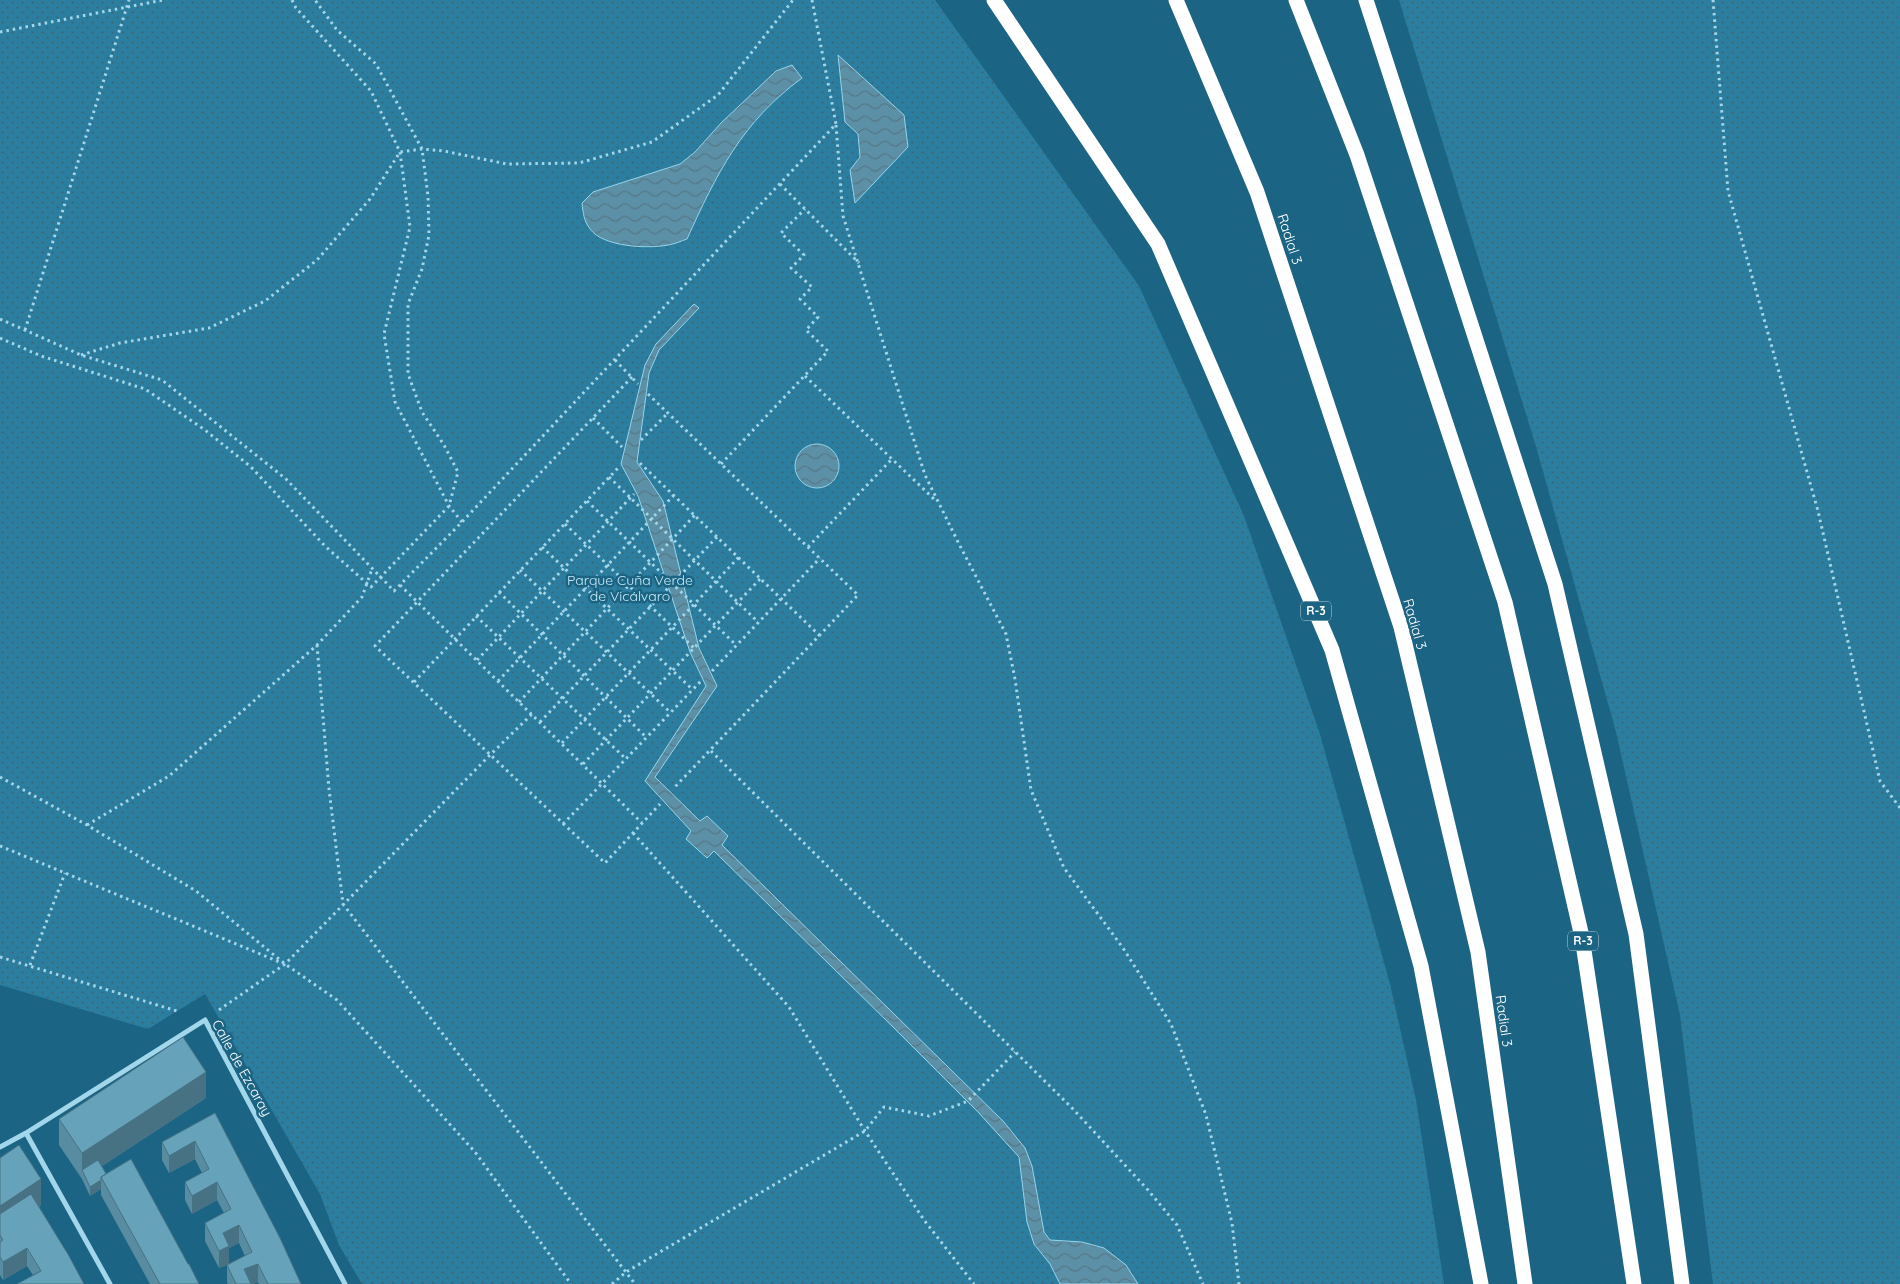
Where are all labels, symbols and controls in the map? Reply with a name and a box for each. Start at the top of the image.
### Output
street label: Radial 3 [1273,211,1307,267]
park label: Parque Cuña Verde de Vicálvaro [567,571,693,605]
street label: Radial 3 [1399,596,1431,652]
road number: R-3 [1301,602,1331,620]
road number: R-3 [1568,931,1598,950]
street label: Radial 3 [1491,994,1517,1048]
street label: Calle de Ezcaray [208,1016,276,1120]

